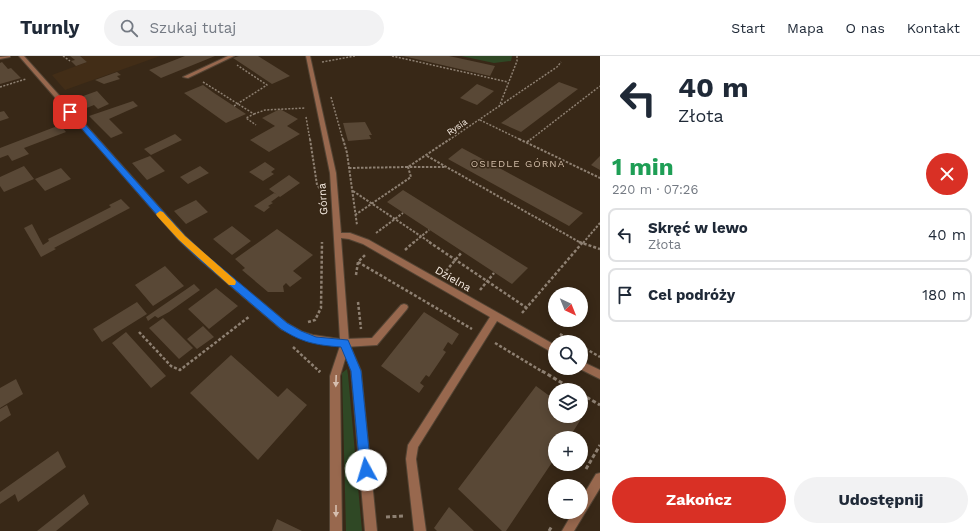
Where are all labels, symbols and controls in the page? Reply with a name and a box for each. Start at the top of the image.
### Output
search box [104,10,384,46]
text: Turnly [20,16,80,39]
icon: search [118,17,140,39]
text: Szukaj tutaj [150,19,236,37]
text: Start [731,20,765,36]
text: Mapa [787,20,824,36]
text: O nas [846,20,885,36]
text: Kontakt [907,20,960,36]
text: 40 m [678,71,748,104]
icon: left [612,72,664,124]
pin [53,95,87,129]
icon: arrive [59,101,81,123]
text: Złota [678,105,724,126]
street label: Rysia [445,117,469,137]
text: 1 min [612,153,674,181]
button: close [926,153,968,195]
district label: OSIEDLE GÓRNA [471,158,565,169]
text: 220 m · 07:26 [612,182,698,197]
street label: Górna [315,183,331,215]
text: Skręć w lewo [648,219,748,237]
icon: left [614,224,636,246]
text: 40 m [928,226,966,244]
text: Złota [648,237,681,252]
street label: Dzielna [433,264,473,294]
icon: arrive [614,284,636,306]
text: Cel podróży [648,286,735,304]
text: 180 m [922,286,966,304]
north arrow [548,287,588,327]
map controls [548,287,588,519]
button: search [548,335,588,375]
one-way arrow [333,375,339,388]
button: layers [548,383,588,423]
button: + [548,431,588,471]
position arrow [345,449,387,491]
button: Zakończ [612,477,786,523]
button: Udostępnij [794,477,968,523]
button: − [548,479,588,519]
one-way arrow [333,505,339,518]

